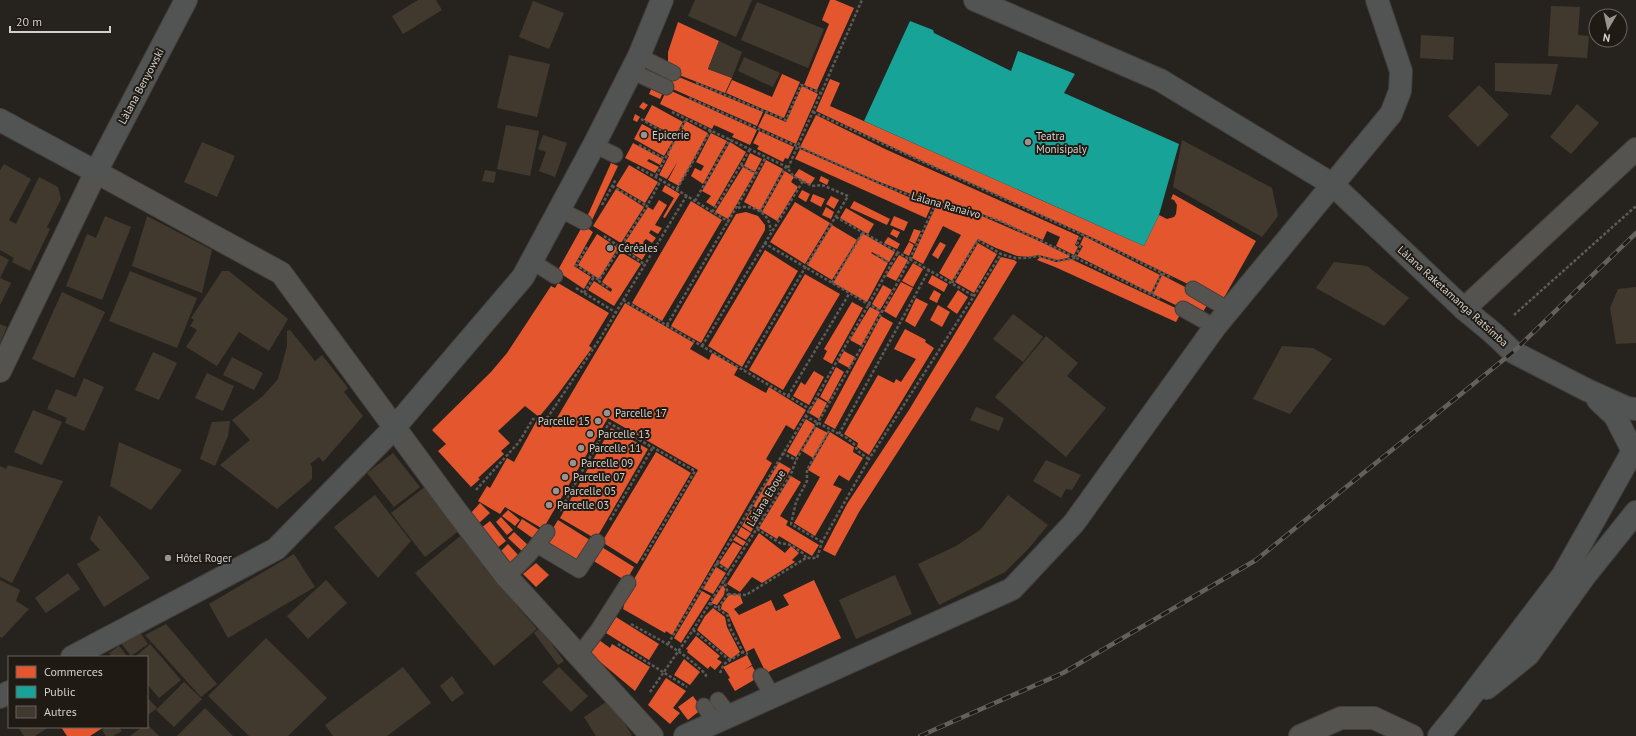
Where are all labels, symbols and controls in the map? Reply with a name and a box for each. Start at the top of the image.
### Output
scale bar [10,8,110,34]
north arrow [1588,8,1628,48]
text: 20 m [16,14,42,29]
text: N [1602,30,1611,45]
street label: Làlana Benyowski [115,46,167,126]
place label: Epicerie [652,128,690,142]
place label: Teatra Monisipaly [1036,129,1088,156]
marker: Epicerie [639,130,649,140]
marker: Teatra Monisipaly [1023,137,1033,147]
street label: Làlana Ranaivo [910,188,982,222]
place label: Céréales [618,241,658,255]
marker: Céréales [605,243,615,253]
street label: Làlana Raketamanga Ratsimba [1395,243,1511,349]
place label: Parcelle 17 [615,406,667,420]
marker: Parcelle 17 [602,408,612,418]
place label: Parcelle 15 [538,414,590,428]
marker: Parcelle 15 [593,416,603,426]
place label: Parcelle 13 [598,427,650,441]
marker: Parcelle 13 [585,429,595,439]
place label: Parcelle 11 [589,441,641,455]
marker: Parcelle 11 [576,443,586,453]
place label: Parcelle 09 [581,456,633,470]
marker: Parcelle 09 [568,458,578,468]
street label: Làlana Eboue [744,467,789,529]
place label: Parcelle 07 [573,470,625,484]
marker: Parcelle 07 [560,472,570,482]
place label: Parcelle 05 [564,484,616,498]
marker: Parcelle 05 [551,486,561,496]
place label: Parcelle 03 [557,498,609,512]
marker: Parcelle 03 [544,500,554,510]
place label: Hôtel Roger [176,551,232,565]
marker: Hôtel Roger [163,553,173,563]
legend [8,656,148,728]
text: Commerces [44,664,103,679]
text: Public [44,684,76,699]
text: Autres [44,704,77,719]

